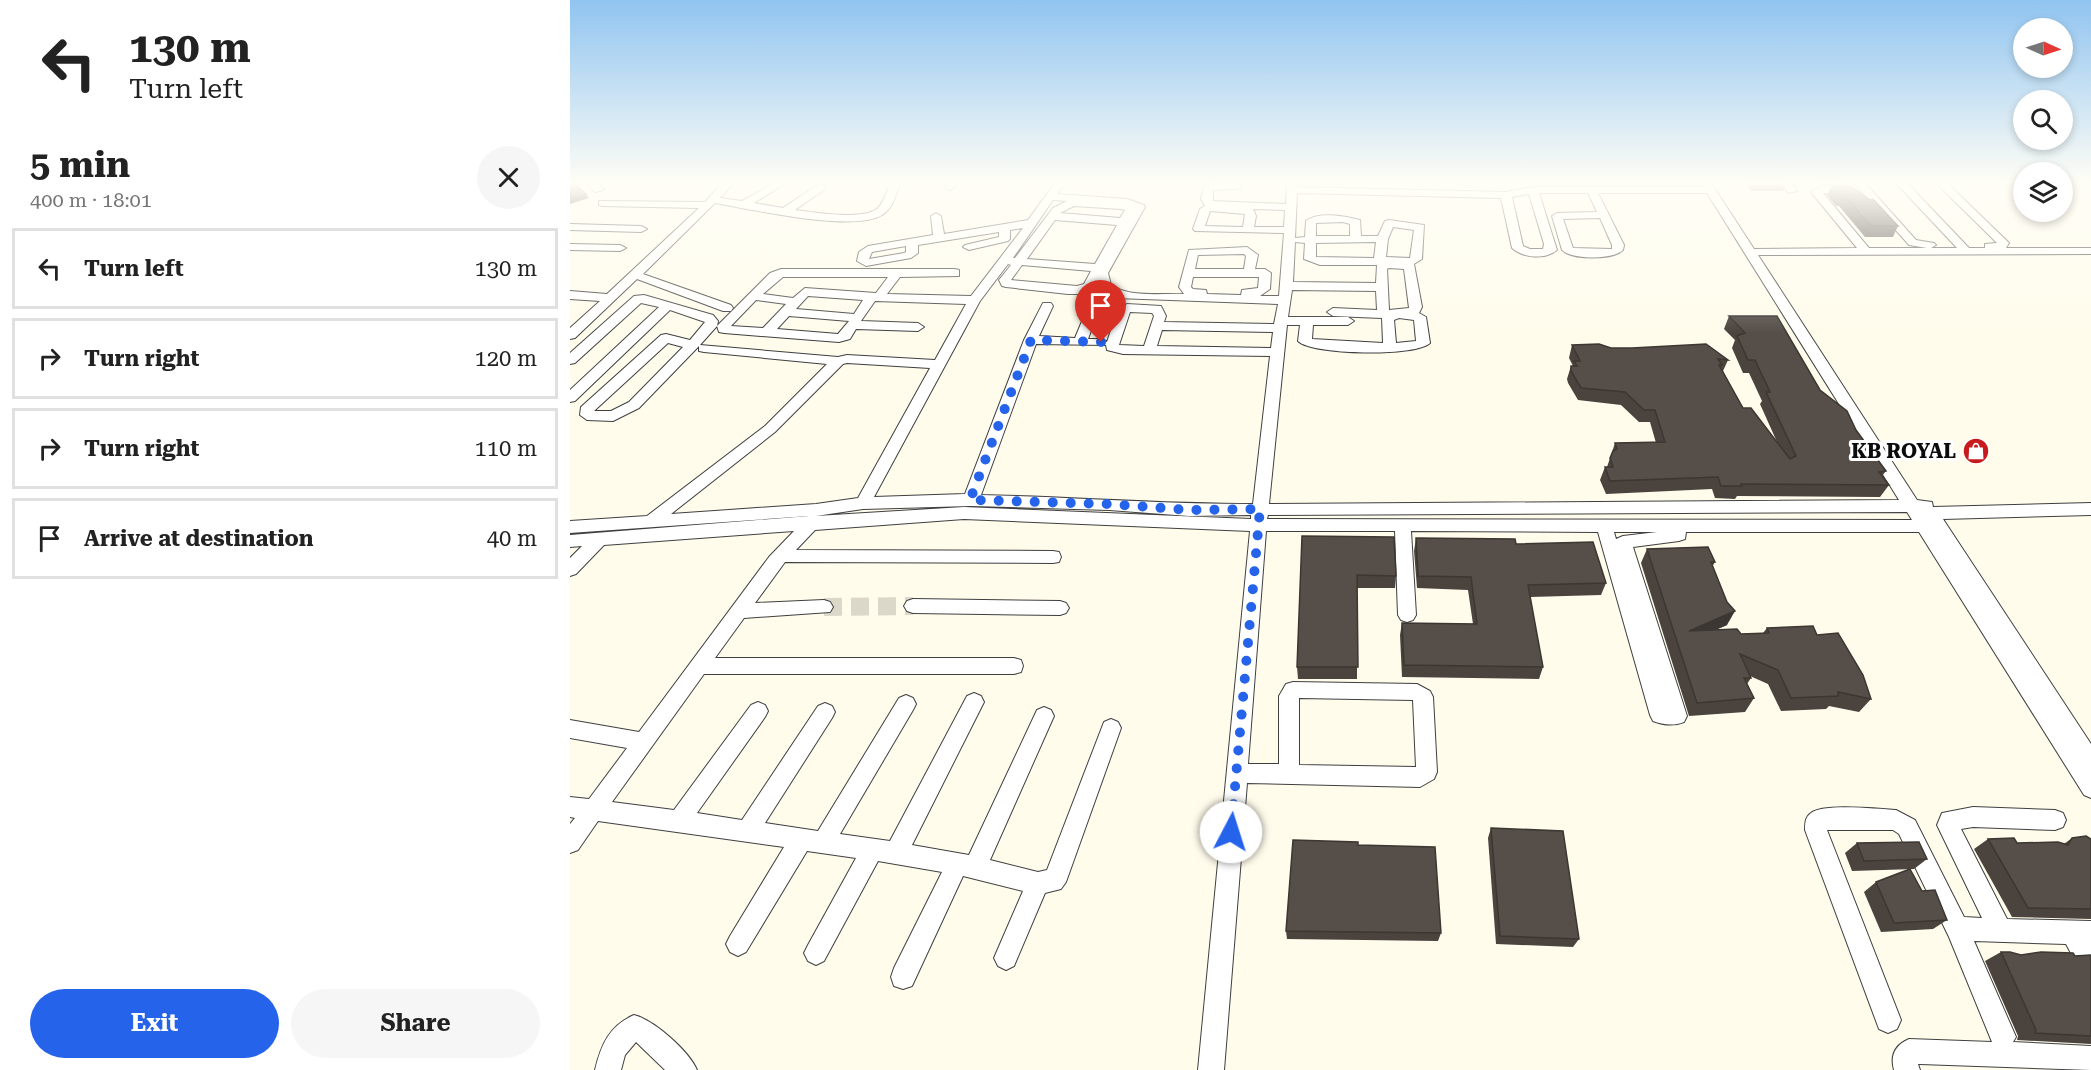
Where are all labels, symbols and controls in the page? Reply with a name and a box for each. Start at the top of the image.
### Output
north arrow [2013,18,2073,78]
map controls [2013,18,2073,222]
text: 130 m [129,23,251,72]
icon: left [30,24,108,102]
text: Turn left [129,73,243,105]
button: search [2013,90,2073,150]
text: 5 min [30,144,130,186]
button: close [477,146,540,209]
button: layers [2013,162,2073,222]
text: 400 m · 18:01 [30,188,152,212]
icon: left [33,252,66,285]
text: Turn left [84,256,184,281]
text: 130 m [474,256,537,281]
pin [1075,280,1126,342]
icon: arrive [1084,289,1117,322]
icon: right [33,342,66,375]
text: Turn right [84,346,199,371]
text: 120 m [474,346,537,371]
icon: right [33,432,66,465]
text: Turn right [84,436,199,461]
text: 110 m [474,436,537,461]
shop icon: KB ROYAL [1961,436,1991,466]
place label: KB ROYAL [1851,439,1956,463]
icon: arrive [33,522,66,555]
text: Arrive at destination [84,526,313,551]
text: 40 m [487,526,537,551]
position arrow [1199,800,1263,864]
button: Exit [30,989,279,1058]
button: Share [291,989,540,1058]

